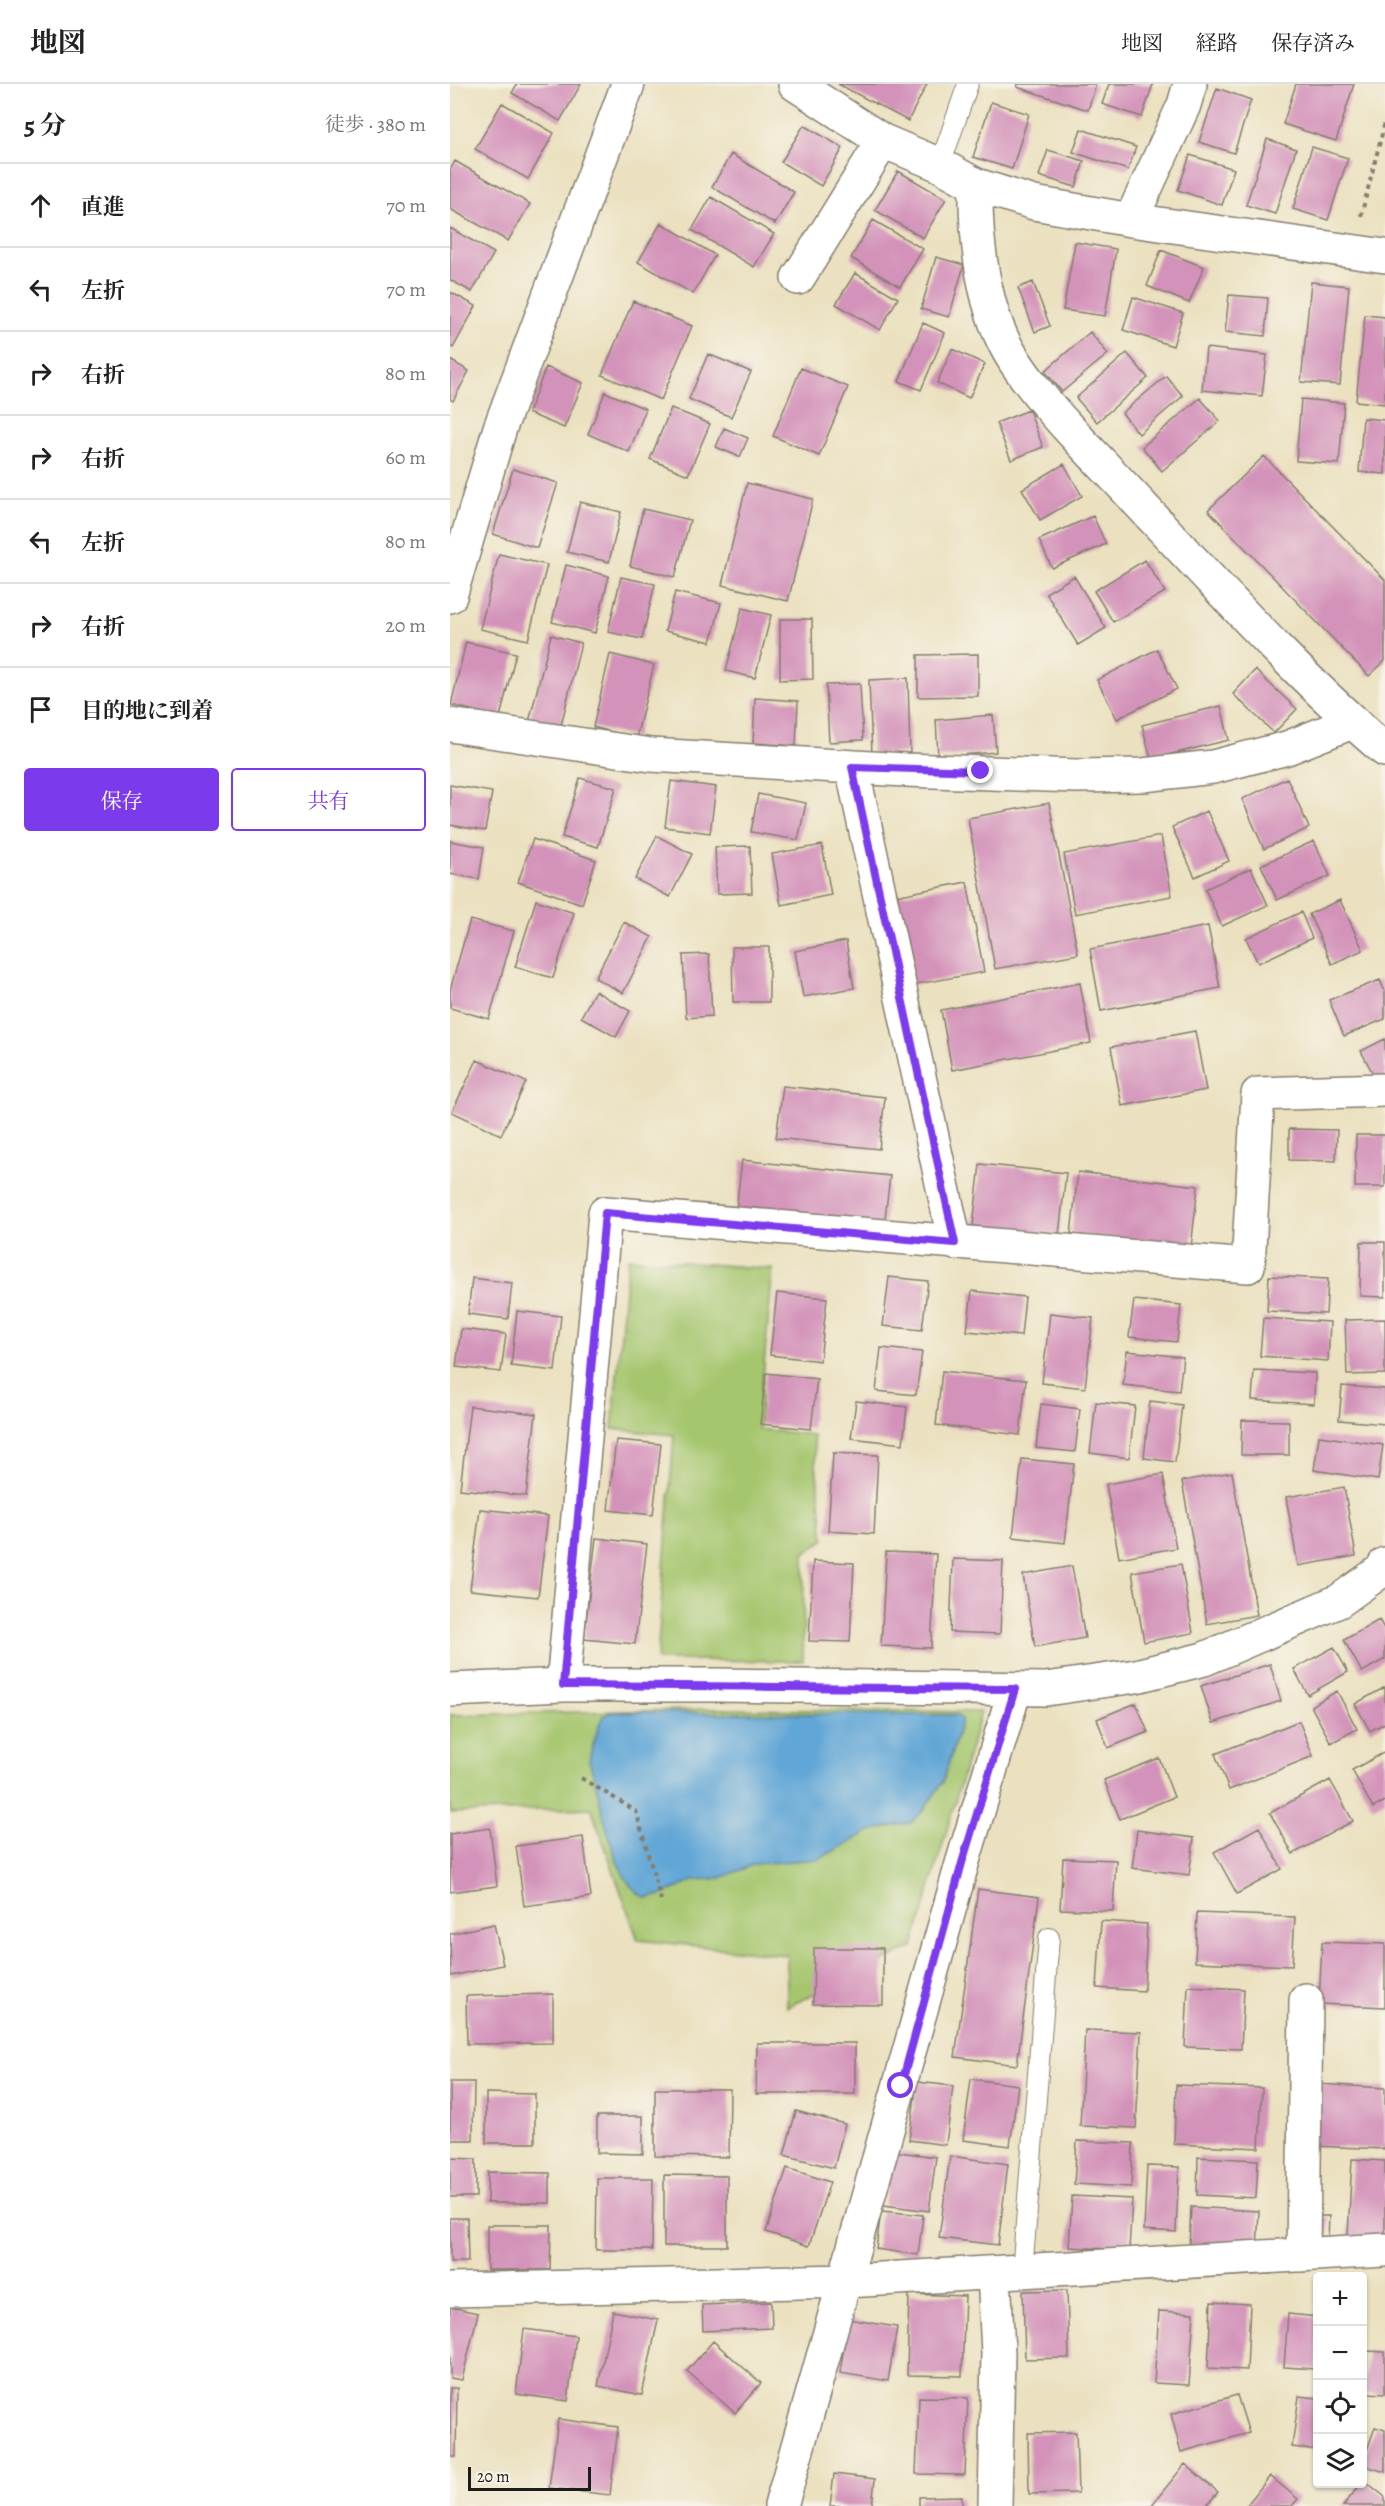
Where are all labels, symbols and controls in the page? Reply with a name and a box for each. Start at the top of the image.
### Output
text: 地図 [30,24,86,62]
text: 地図 [1121,29,1163,57]
text: 経路 [1196,29,1238,57]
text: 保存済み [1271,29,1355,57]
text: 5 分 [24,108,66,143]
text: 徒歩 · 380 m [325,111,426,138]
icon: ahead [24,189,57,222]
text: 直進 [81,192,125,222]
text: 70 m [386,192,426,219]
icon: left [24,273,57,306]
text: 左折 [81,276,125,306]
text: 70 m [386,276,426,303]
icon: right [24,357,57,390]
text: 右折 [81,360,125,390]
text: 80 m [385,360,426,387]
icon: right [24,441,57,474]
text: 右折 [81,444,125,474]
text: 60 m [386,444,426,471]
icon: left [24,525,57,558]
text: 左折 [81,528,125,558]
text: 80 m [385,528,426,555]
icon: right [24,609,57,642]
text: 右折 [81,612,125,642]
text: 20 m [385,612,426,639]
icon: arrive [24,693,57,726]
text: 目的地に到着 [81,696,213,726]
route end [967,757,993,783]
button: 保存 [24,768,219,831]
button: 共有 [231,768,426,831]
route start [887,2072,913,2098]
map controls [1313,2272,1367,2488]
button: + [1313,2272,1367,2326]
button: − [1313,2326,1367,2380]
button: locate [1313,2380,1367,2434]
button: layers [1313,2434,1367,2488]
scale bar [468,2464,591,2492]
text: 20 m [477,2466,510,2488]

